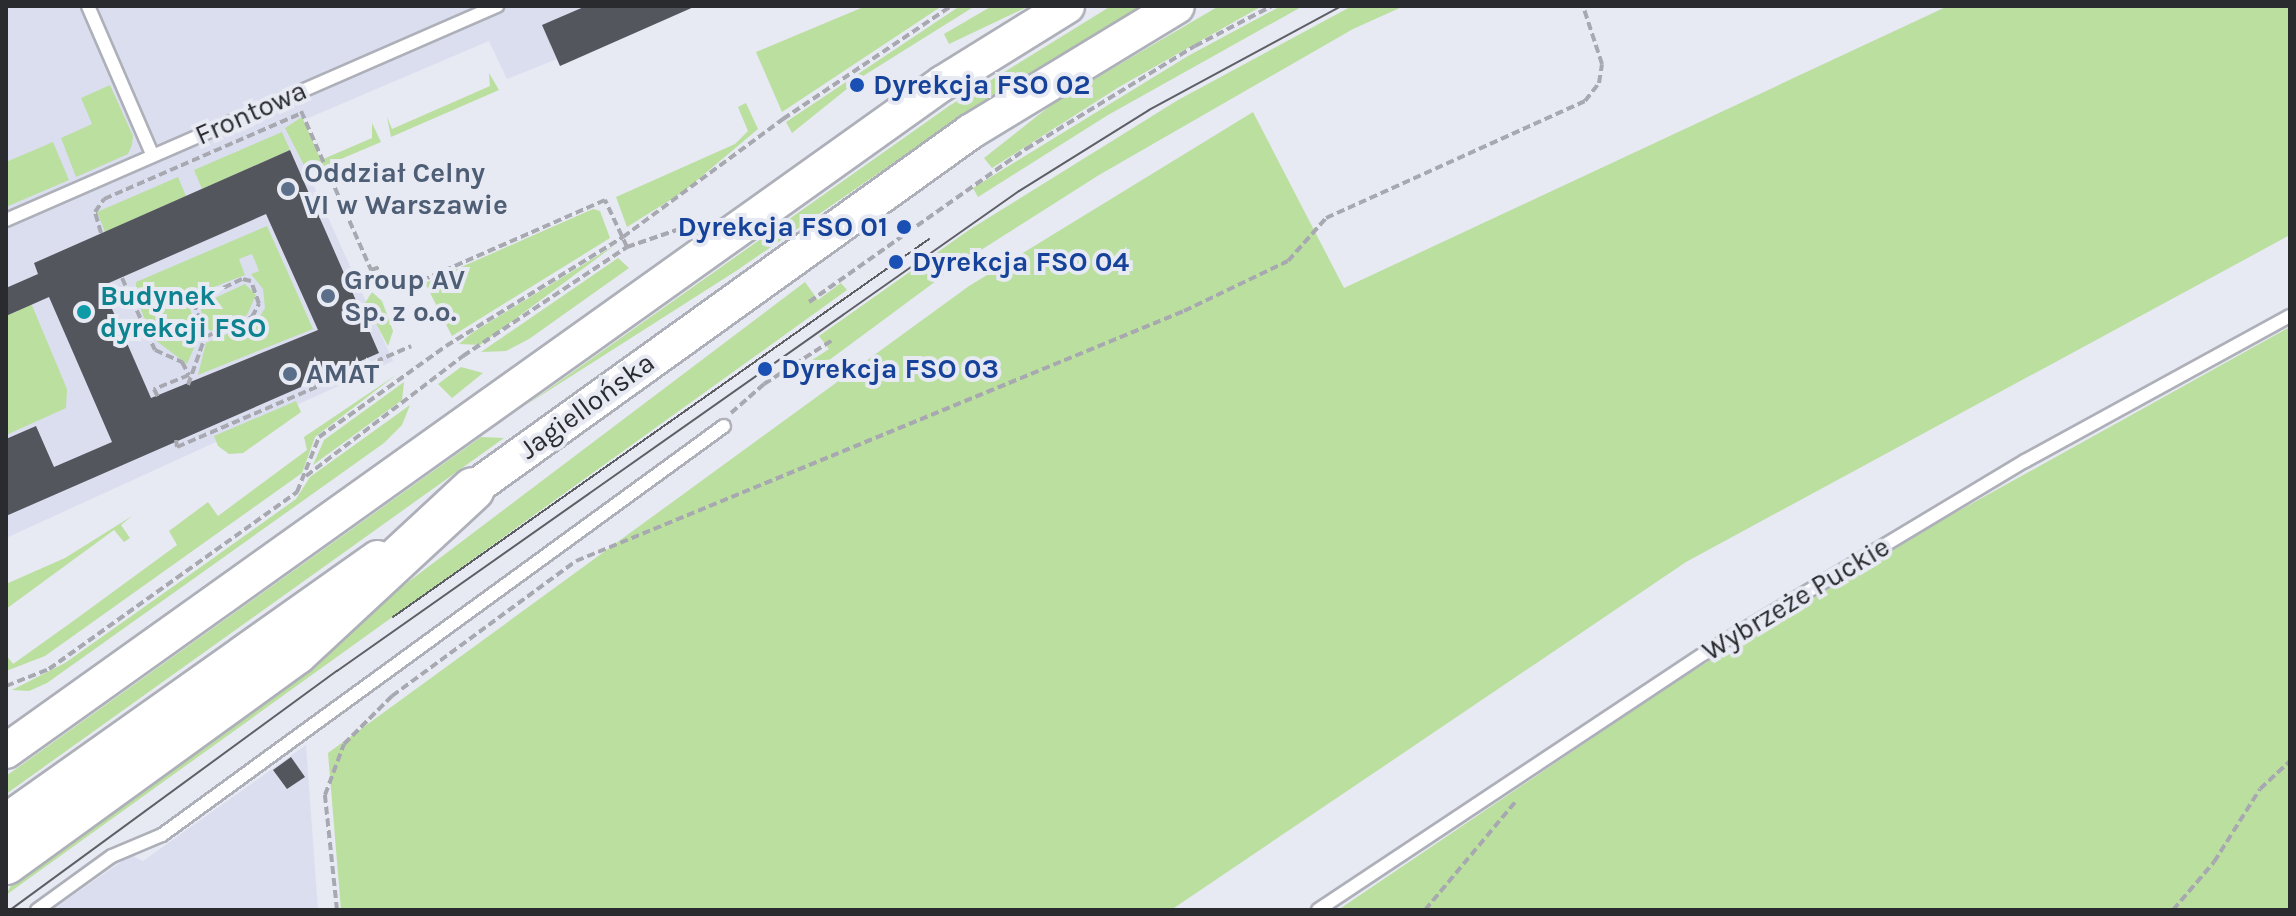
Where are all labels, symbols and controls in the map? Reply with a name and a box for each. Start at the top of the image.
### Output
place label: Dyrekcja FSO 02 [873,68,1090,102]
street label: Frontowa [190,74,312,152]
marker: Dyrekcja FSO 02 [848,76,866,94]
place label: Oddział Celny VI w Warszawie [304,156,508,222]
marker: Oddział Celny VI w Warszawie [279,180,297,198]
place label: Dyrekcja FSO 01 [678,210,888,244]
marker: Dyrekcja FSO 01 [895,218,913,236]
place label: Dyrekcja FSO 04 [912,245,1129,279]
marker: Dyrekcja FSO 04 [887,253,905,271]
place label: Group AV Sp. z o.o. [344,263,465,329]
place label: Budynek dyrekcji FSO [100,279,266,345]
marker: Group AV Sp. z o.o. [319,287,337,305]
marker: Budynek dyrekcji FSO [75,303,93,321]
street label: Jagiellońska [513,346,661,466]
place label: Dyrekcja FSO 03 [781,352,999,386]
place label: AMAT [306,357,379,391]
marker: Dyrekcja FSO 03 [756,360,774,378]
marker: AMAT [281,365,299,383]
street label: Wybrzeże Puckie [1696,530,1896,668]

